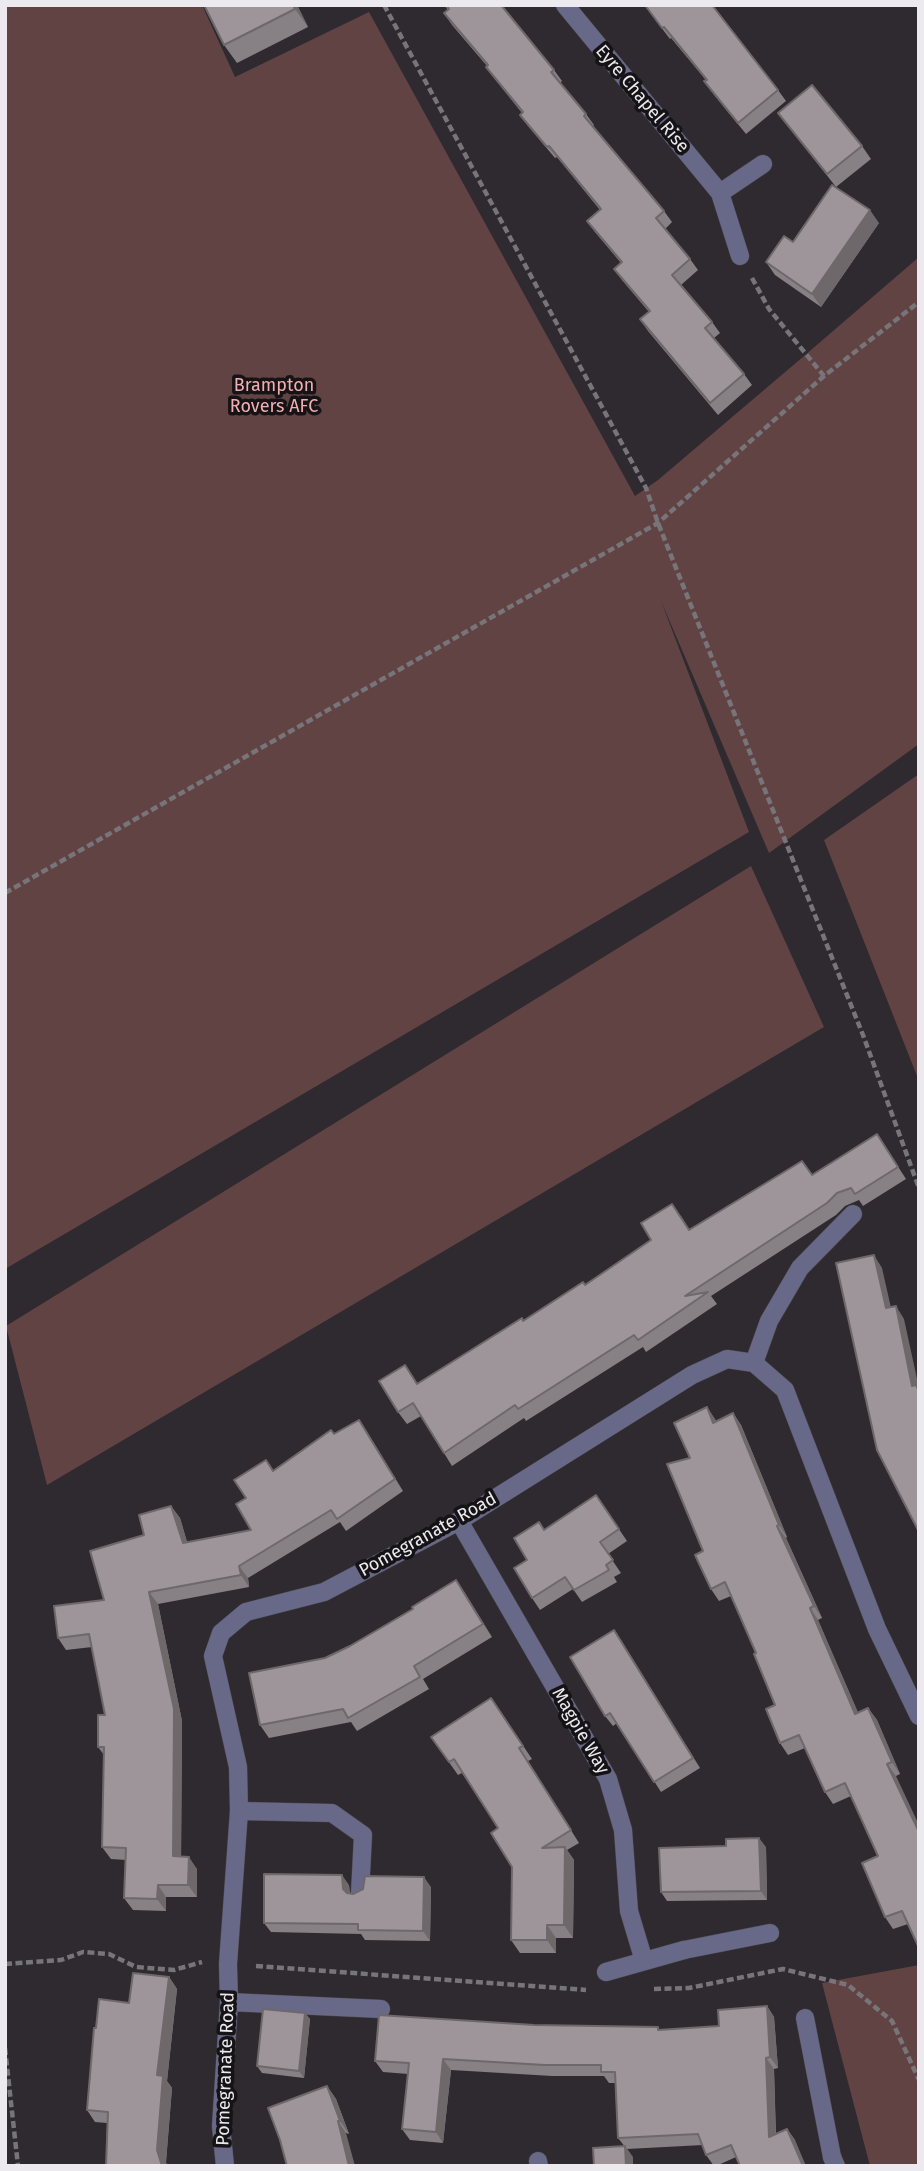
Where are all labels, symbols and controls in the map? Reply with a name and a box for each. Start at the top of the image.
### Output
street label: Eyre Chapel Rise [591,41,693,157]
park label: Brampton Rovers AFC [230,375,318,418]
street label: Pomegranate Road [356,1488,500,1582]
street label: Magpie Way [547,1684,613,1778]
street label: Pomegranate Road [213,1992,239,2146]

